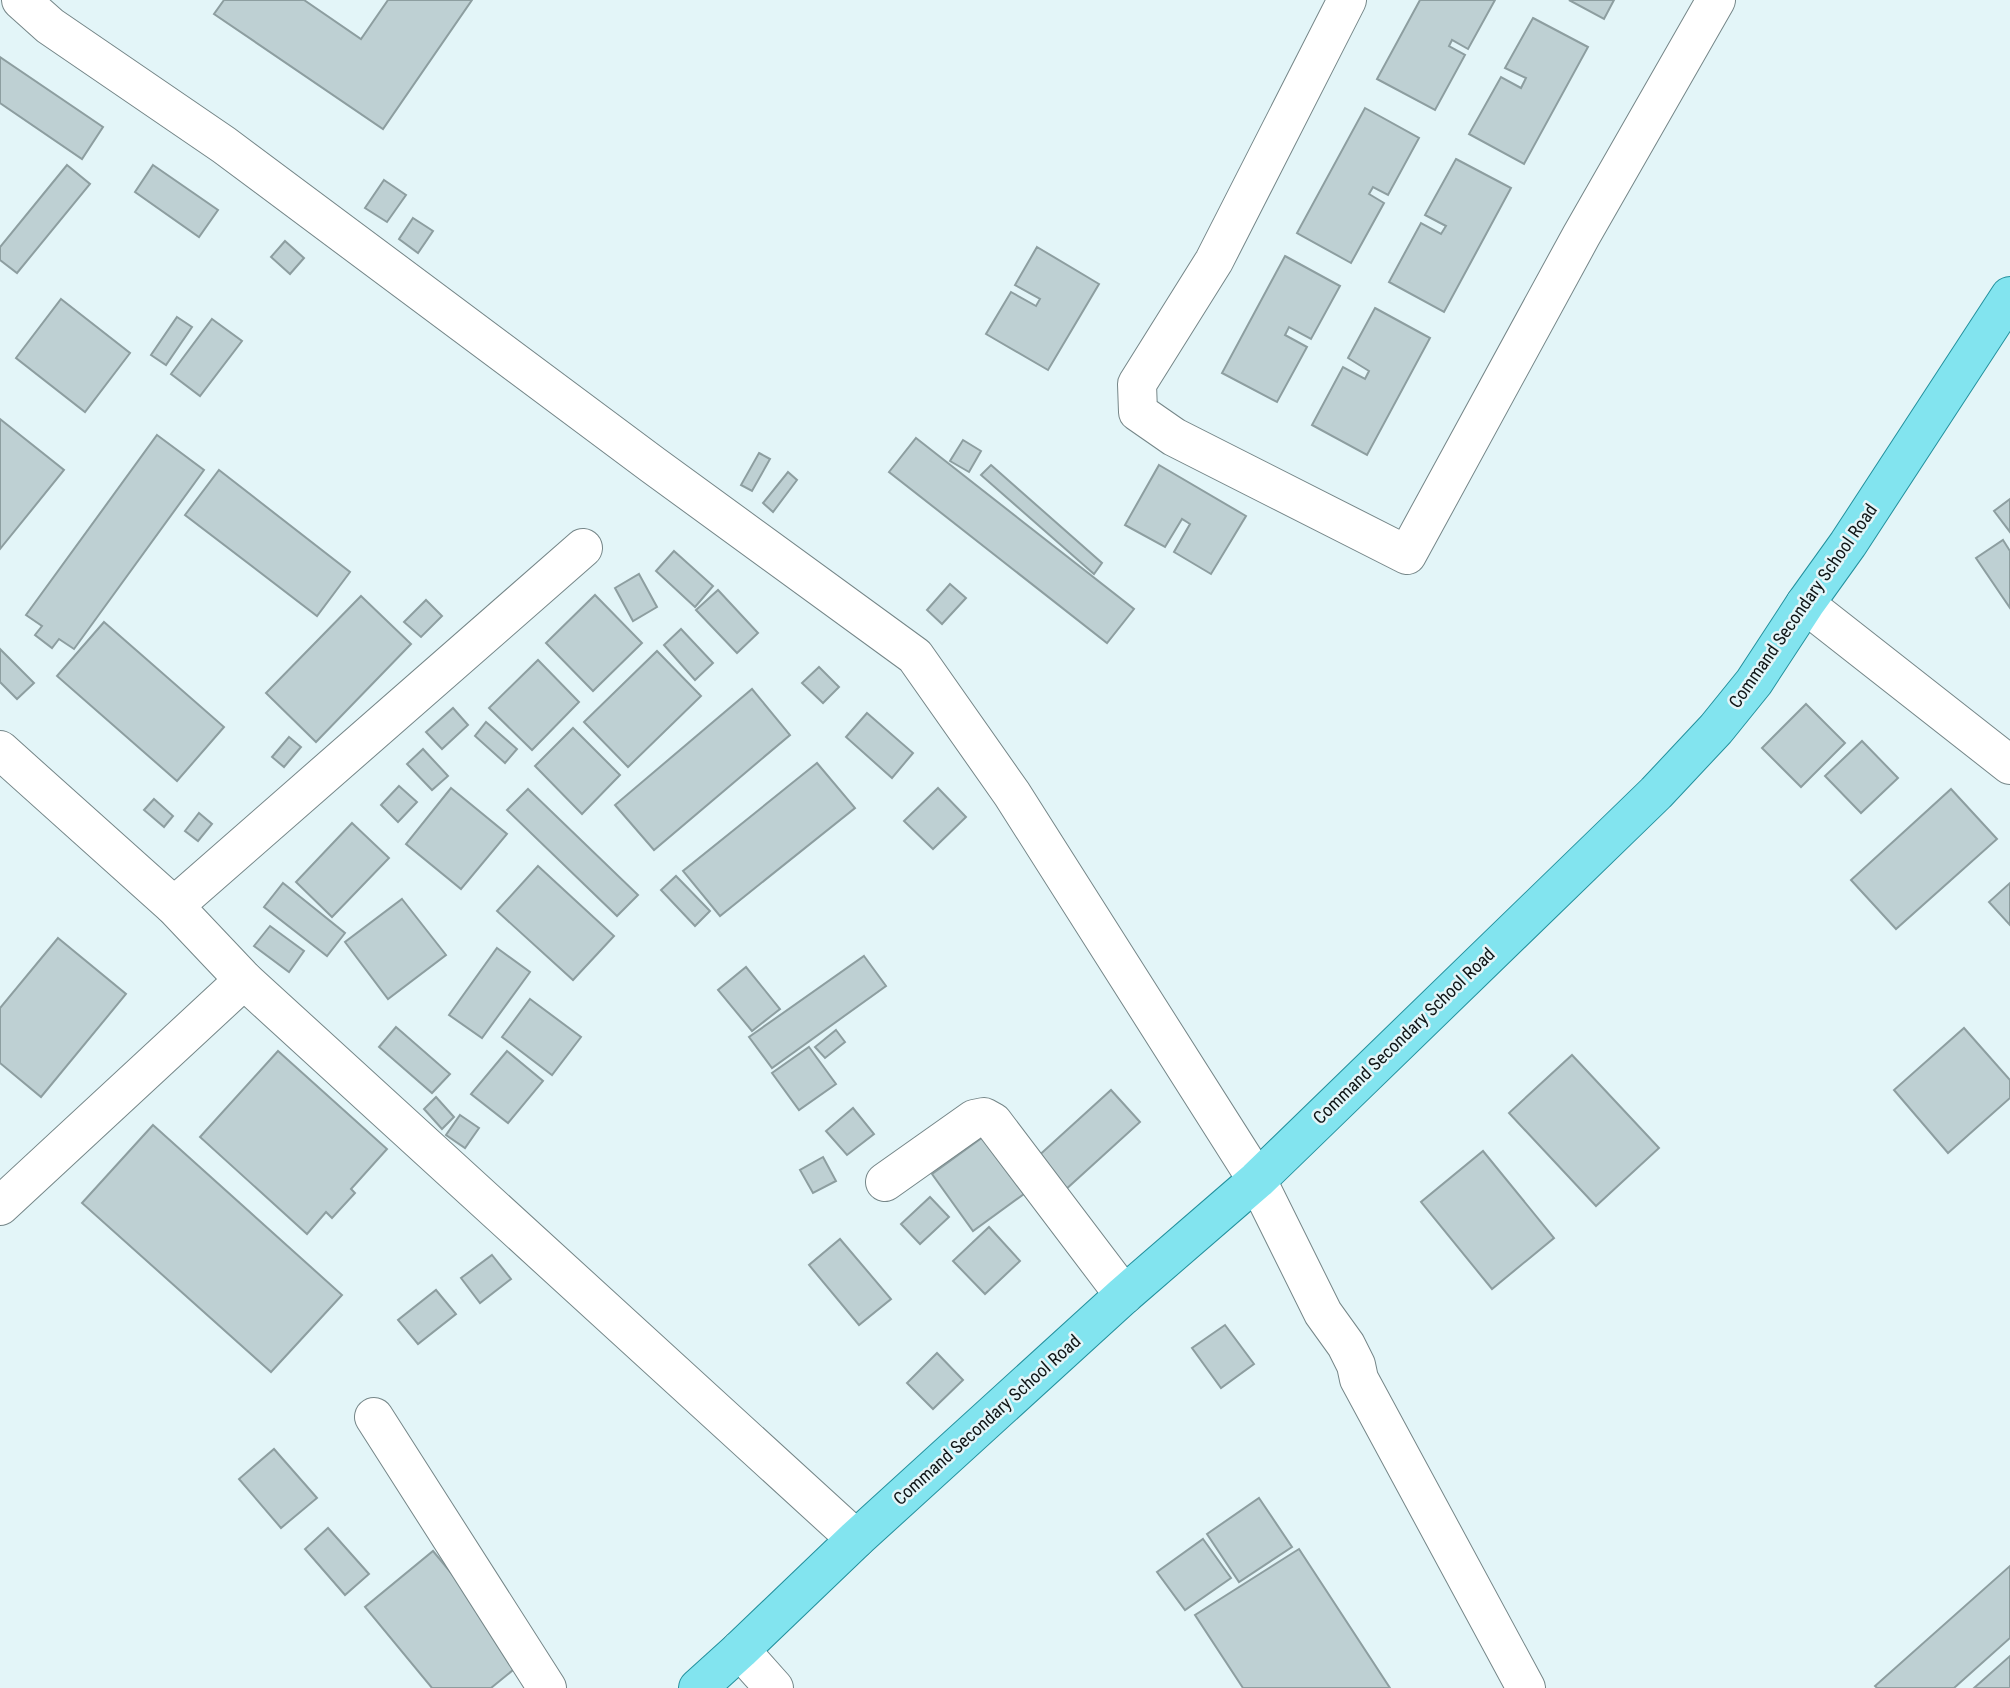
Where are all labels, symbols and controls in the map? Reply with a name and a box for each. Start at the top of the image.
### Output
street label: Command Secondary School Road [1724,500,1881,712]
street label: Command Secondary School Road [1309,943,1499,1128]
street label: Command Secondary School Road [889,1330,1084,1509]

